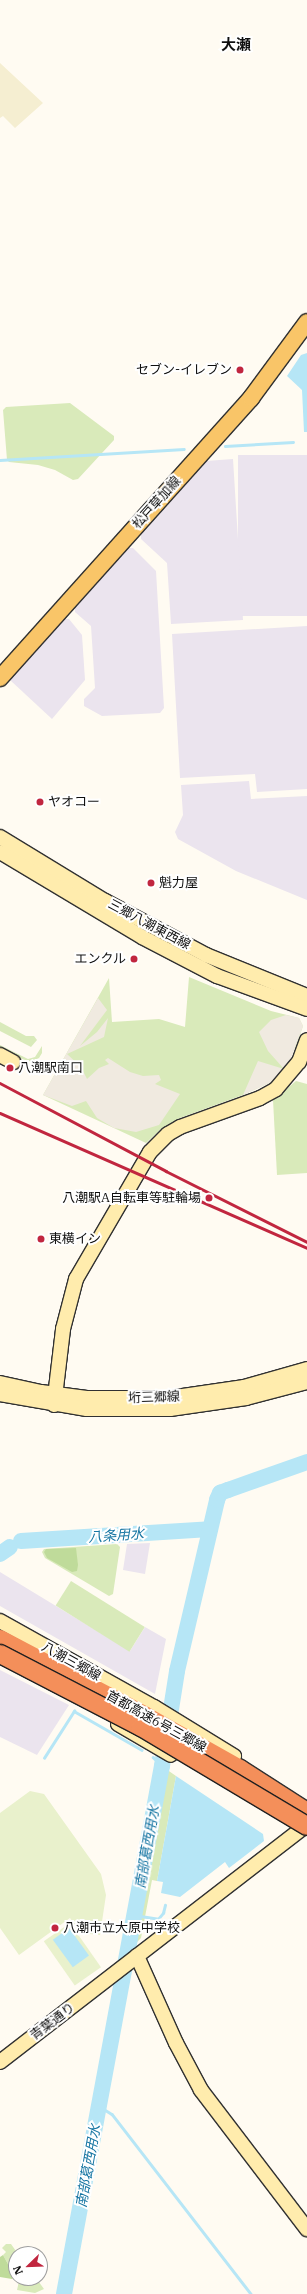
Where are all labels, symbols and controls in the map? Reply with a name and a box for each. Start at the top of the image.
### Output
district label: 大瀬 [221,36,251,54]
place label: セブン-イレブン [136,362,232,378]
marker: セブン-イレブン [235,365,245,375]
street label: 松戸草加線 [129,474,185,532]
place label: ヤオコー [48,794,100,810]
marker: ヤオコー [35,797,45,807]
place label: 魁力屋 [159,875,198,891]
marker: 魁力屋 [146,878,156,888]
street label: 三郷八潮東西線 [105,897,193,953]
place label: エンクル [74,951,126,967]
marker: エンクル [129,954,139,964]
place label: 八潮駅南口 [18,1060,83,1076]
marker: 八潮駅南口 [5,1063,15,1073]
place label: 八潮駅A自転車等駐輪場 [62,1190,201,1206]
marker: 八潮駅A自転車等駐輪場 [204,1193,214,1203]
place label: 東横イン [49,1231,101,1247]
marker: 東横イン [36,1234,46,1244]
street label: 垳三郷線 [128,1389,180,1407]
water label: 八条用水 [87,1525,145,1545]
street label: 八潮三郷線 [39,1639,103,1685]
street label: 首都高速6号三郷線 [103,1688,209,1756]
water label: 南部葛西用水 [131,1804,163,1890]
place label: 八潮市立大原中学校 [63,1920,180,1936]
marker: 八潮市立大原中学校 [50,1923,60,1933]
street label: 青葉通り [28,2000,78,2044]
water label: 南部葛西用水 [72,2123,104,2209]
north arrow [8,2246,48,2286]
text: N [10,2264,26,2277]

